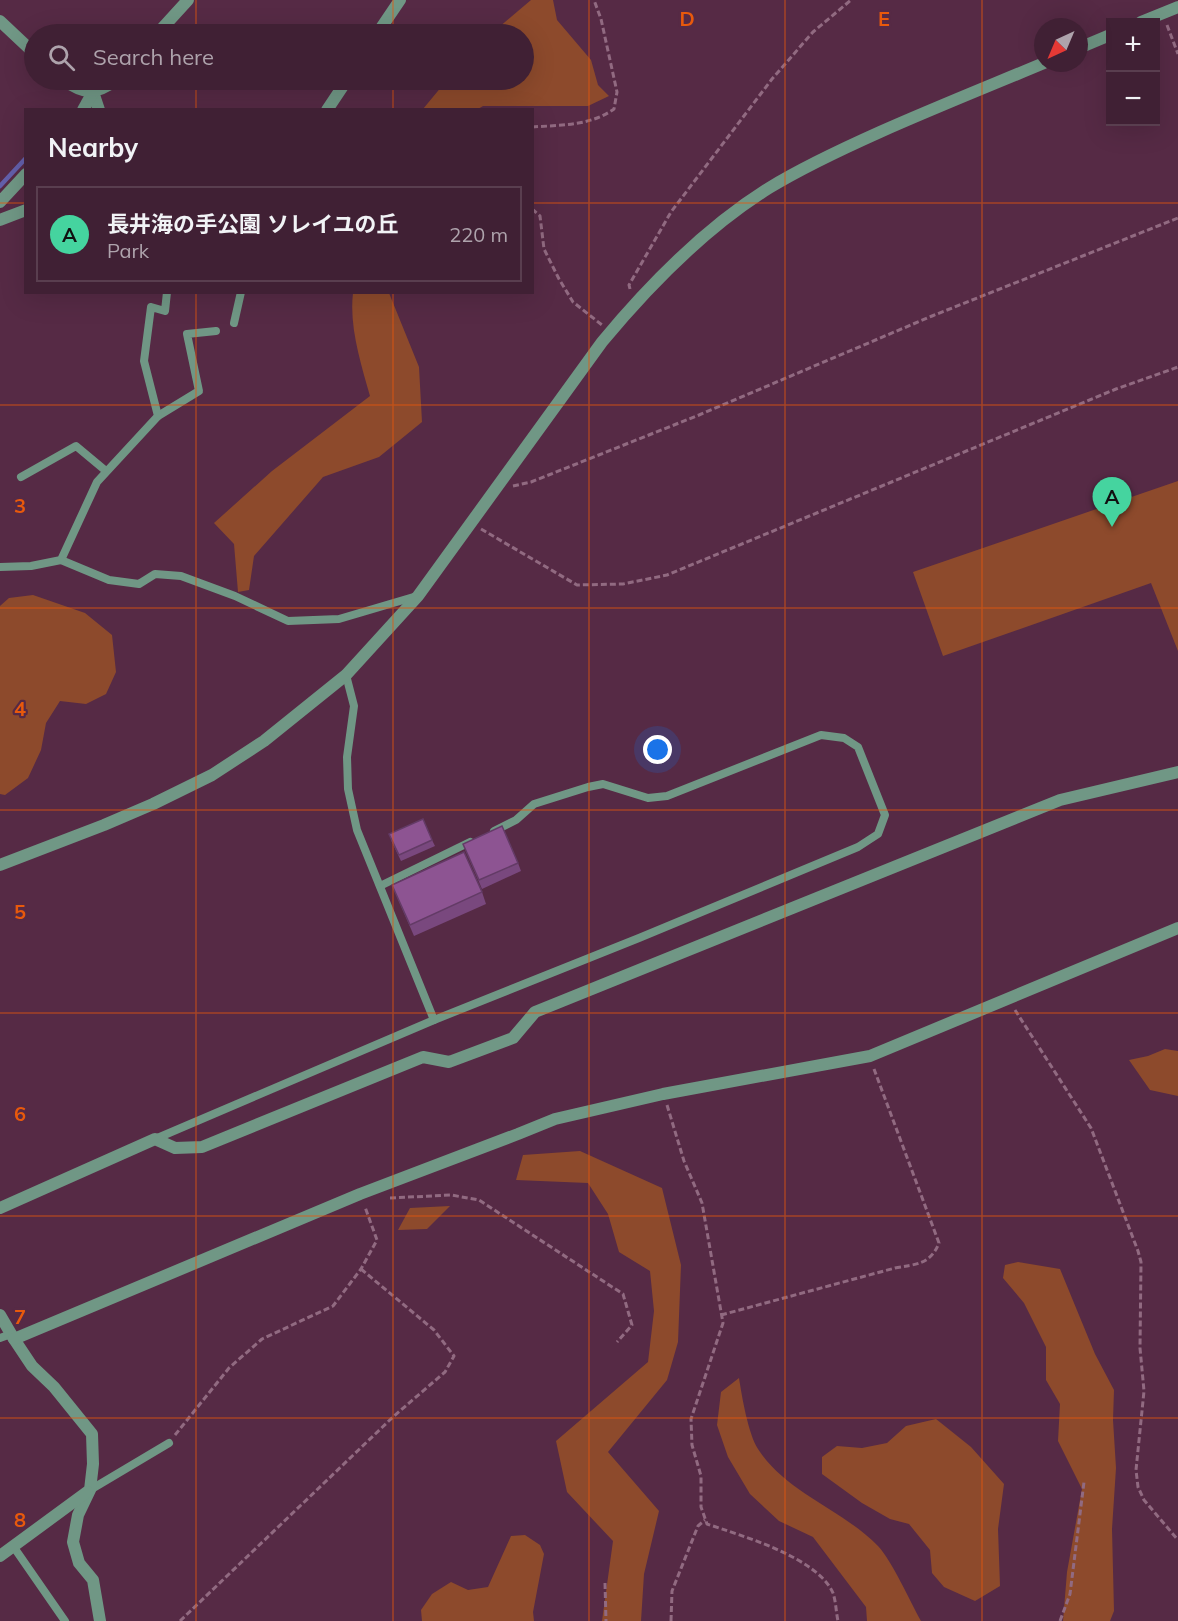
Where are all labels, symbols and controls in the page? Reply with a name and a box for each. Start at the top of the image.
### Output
text: D [679,6,695,31]
text: E [878,6,890,31]
north arrow [1034,18,1088,72]
map controls [1106,18,1160,126]
button: + [1106,18,1160,72]
search box [24,24,534,90]
icon: search [45,41,78,74]
text: Search here [93,43,214,71]
button: − [1106,72,1160,126]
text: Nearby [48,131,138,164]
text: 長井海の手公園 ソレイユの丘 [107,210,399,238]
text: A [62,222,77,247]
text: 220 m [449,222,508,247]
text: Park [107,238,149,263]
pin: A [1092,478,1132,527]
text: 3 [14,493,26,518]
text: 4 [14,696,26,721]
your location [643,735,672,764]
text: 5 [14,899,26,924]
text: 6 [14,1101,26,1126]
text: 7 [14,1304,26,1329]
text: 8 [14,1507,26,1532]

